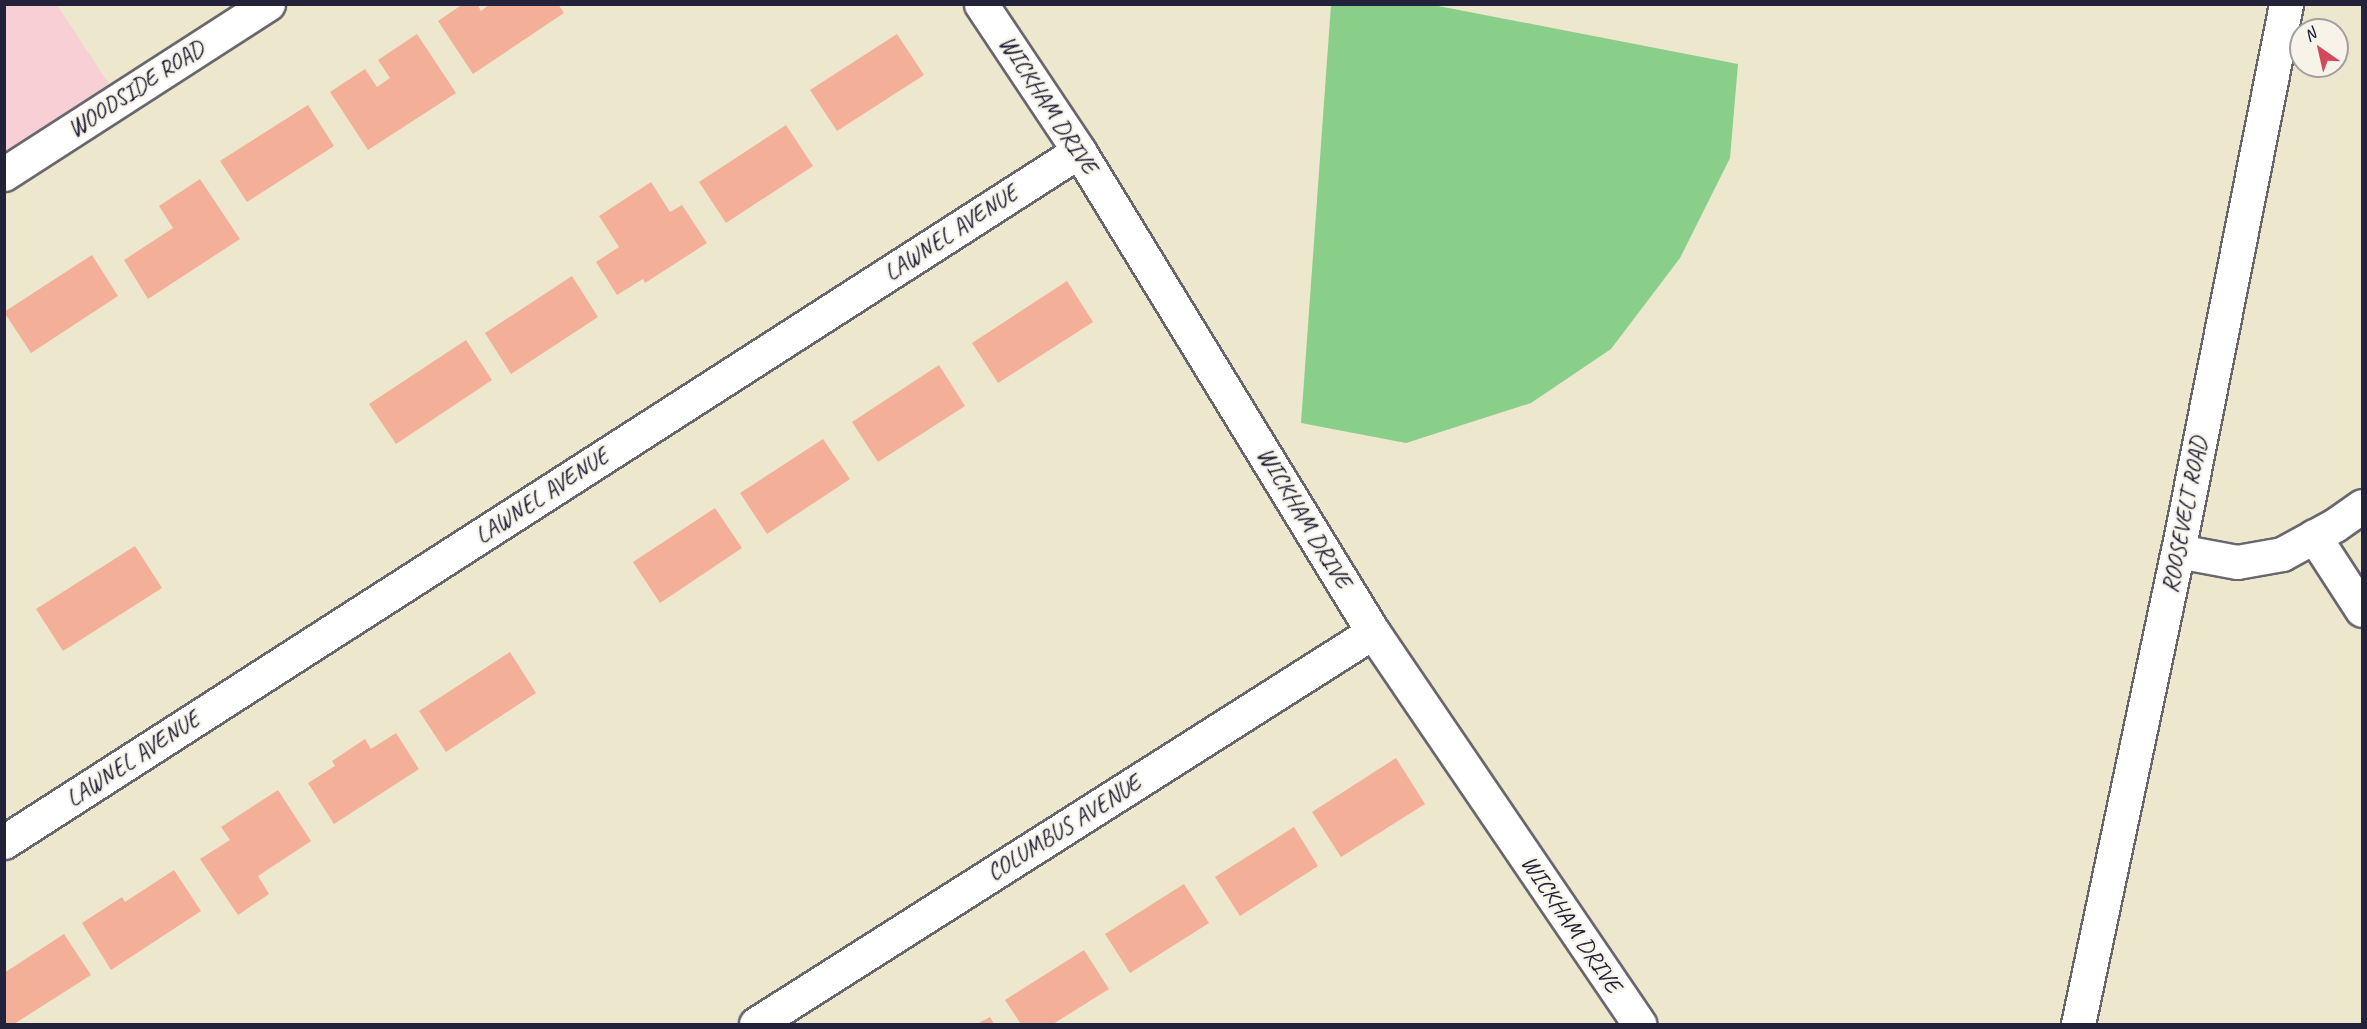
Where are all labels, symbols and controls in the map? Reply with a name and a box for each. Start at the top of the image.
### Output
north arrow [2289,18,2349,78]
text: N [2300,24,2320,46]
street label: WICKHAM DRIVE [993,31,1103,179]
street label: WOODSIDE ROAD [62,34,210,144]
street label: LAWNEL AVENUE [878,179,1024,287]
street label: ROOSEVELT ROAD [2156,434,2214,596]
street label: LAWNEL AVENUE [469,442,615,550]
street label: WICKHAM DRIVE [1251,443,1357,593]
street label: LAWNEL AVENUE [60,705,206,813]
street label: COLUMBUS AVENUE [982,769,1146,887]
street label: WICKHAM DRIVE [1515,850,1627,998]

